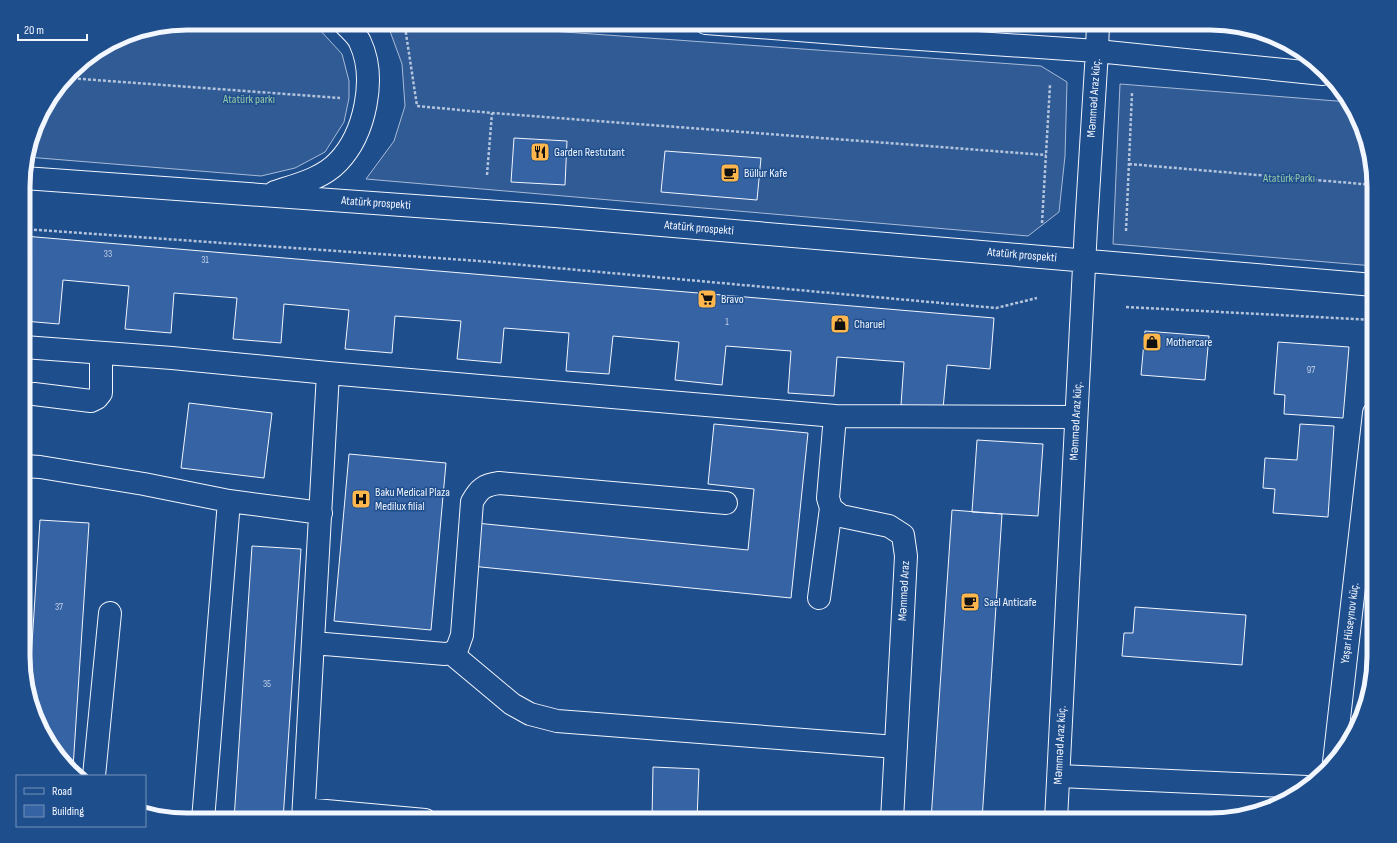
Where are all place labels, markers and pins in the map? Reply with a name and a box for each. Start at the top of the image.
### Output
restaurant icon: Garden Restutant [529,141,551,163]
place label: Garden Restutant [554,145,625,160]
cafe icon: Büllur Kafe [719,162,741,184]
place label: Büllur Kafe [744,166,787,181]
supermarket icon: Bravo [696,288,718,310]
place label: Bravo [721,292,744,307]
shop icon: Charuel [829,313,851,335]
place label: Charuel [854,317,885,332]
shop icon: Mothercare [1141,331,1163,353]
place label: Mothercare [1166,335,1212,350]
place label: Baku Medical Plaza Medilux filial [375,485,450,514]
hospital icon: Baku Medical Plaza Medilux filial [350,488,372,510]
cafe icon: Sael Anticafe [959,591,981,613]
place label: Sael Anticafe [984,595,1037,610]

